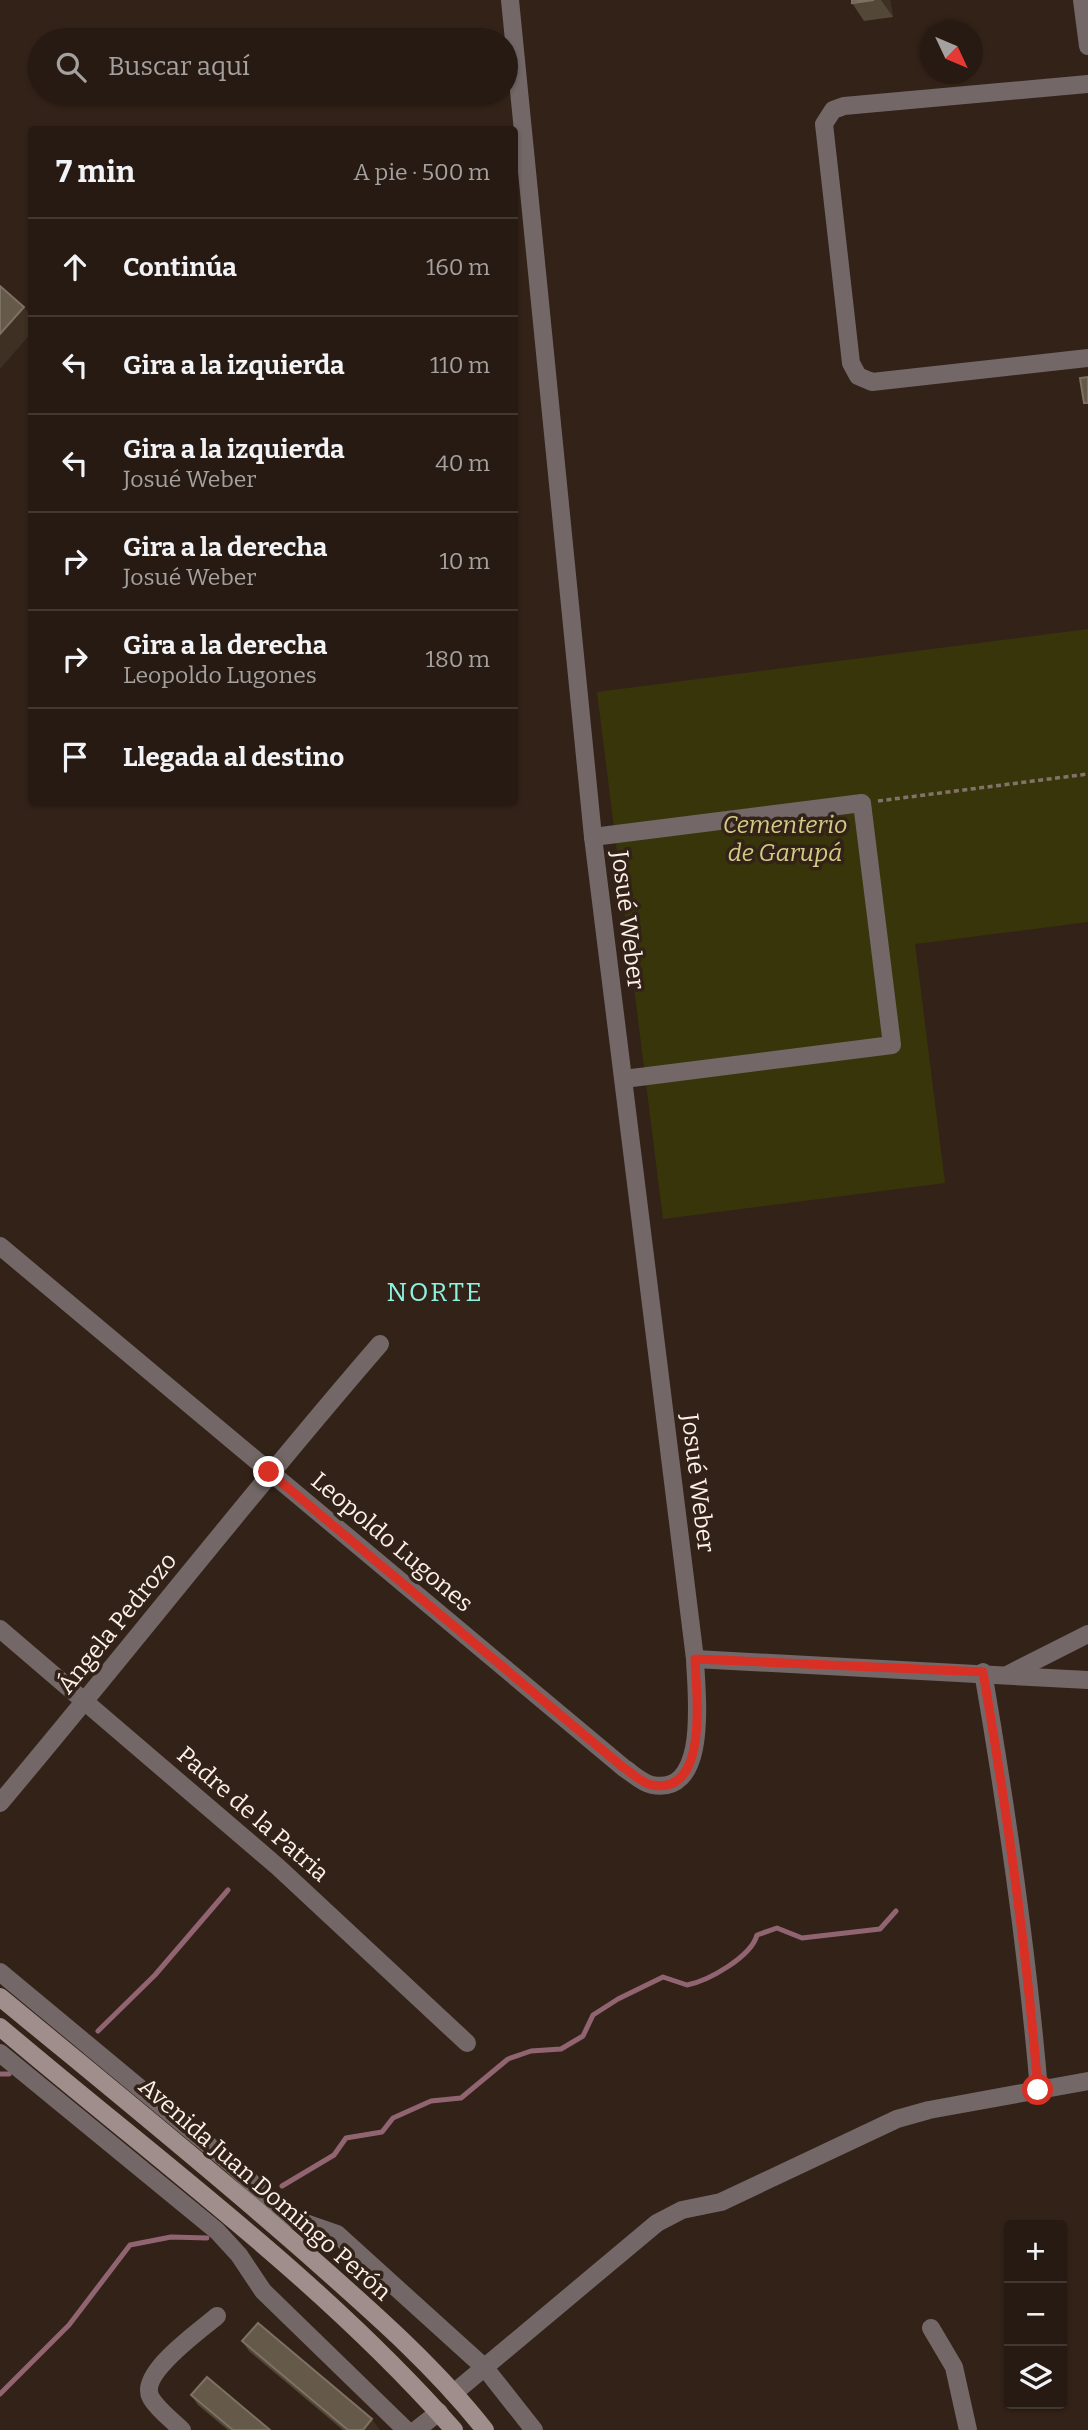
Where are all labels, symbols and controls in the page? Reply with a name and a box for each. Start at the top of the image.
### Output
north arrow [920,21,983,84]
search box [28,28,518,105]
icon: search [52,48,90,86]
text: Buscar aquí [108,51,250,82]
text: 7 min [56,154,135,190]
text: A pie · 500 m [354,158,490,186]
icon: ahead [56,248,94,286]
text: Continúa [123,252,237,283]
text: 160 m [426,253,490,281]
icon: left [56,346,94,384]
text: Gira a la izquierda [123,350,345,381]
text: 110 m [430,351,490,379]
text: Gira a la izquierda [123,434,345,465]
icon: left [56,444,94,482]
text: 40 m [435,449,490,477]
text: Josué Weber [123,465,257,493]
text: Gira a la derecha [123,532,327,563]
icon: right [56,542,94,580]
text: 10 m [439,547,490,575]
text: Josué Weber [123,563,257,591]
text: Gira a la derecha [123,630,327,661]
icon: right [56,640,94,678]
text: 180 m [426,645,490,673]
text: Leopoldo Lugones [123,661,317,689]
icon: arrive [56,738,94,776]
text: Llegada al destino [123,742,344,773]
park label: Cementerio de Garupá [723,811,847,867]
street label: Josué Weber [605,848,650,991]
district label: NORTE [386,1277,484,1308]
street label: Josué Weber [675,1411,720,1554]
route end [253,1456,284,1487]
street label: Leopoldo Lugones [306,1466,478,1618]
street label: Ángela Pedrozo [51,1546,182,1699]
street label: Padre de la Patria [172,1741,334,1887]
street label: Avenida Juan Domingo Perón [133,2072,397,2306]
route start [1022,2074,1053,2105]
map controls [1004,2220,1067,2409]
button: + [1004,2220,1067,2283]
button: − [1004,2283,1067,2346]
button: layers [1004,2346,1067,2409]

